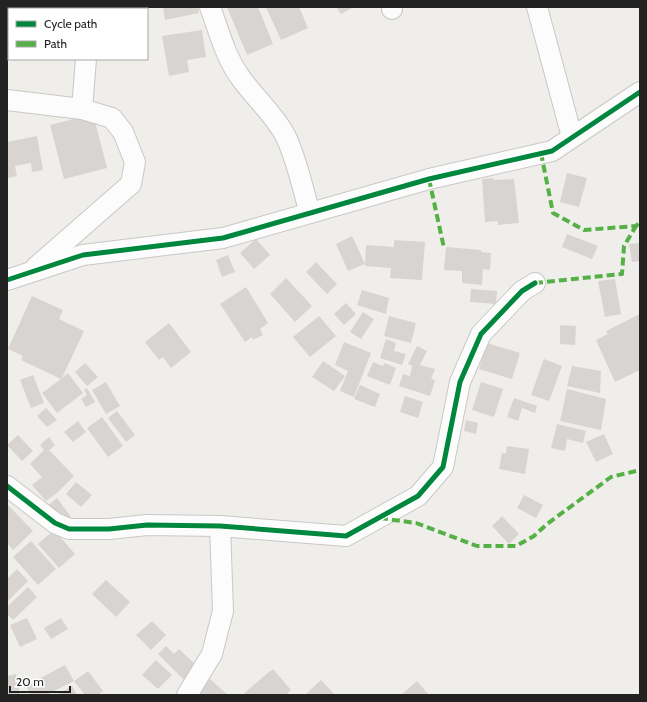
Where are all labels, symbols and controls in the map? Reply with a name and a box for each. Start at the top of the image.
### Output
legend [8,8,148,60]
text: Cycle path [44,16,97,31]
text: Path [44,36,67,51]
scale bar [10,668,70,694]
text: 20 m [16,674,44,689]

